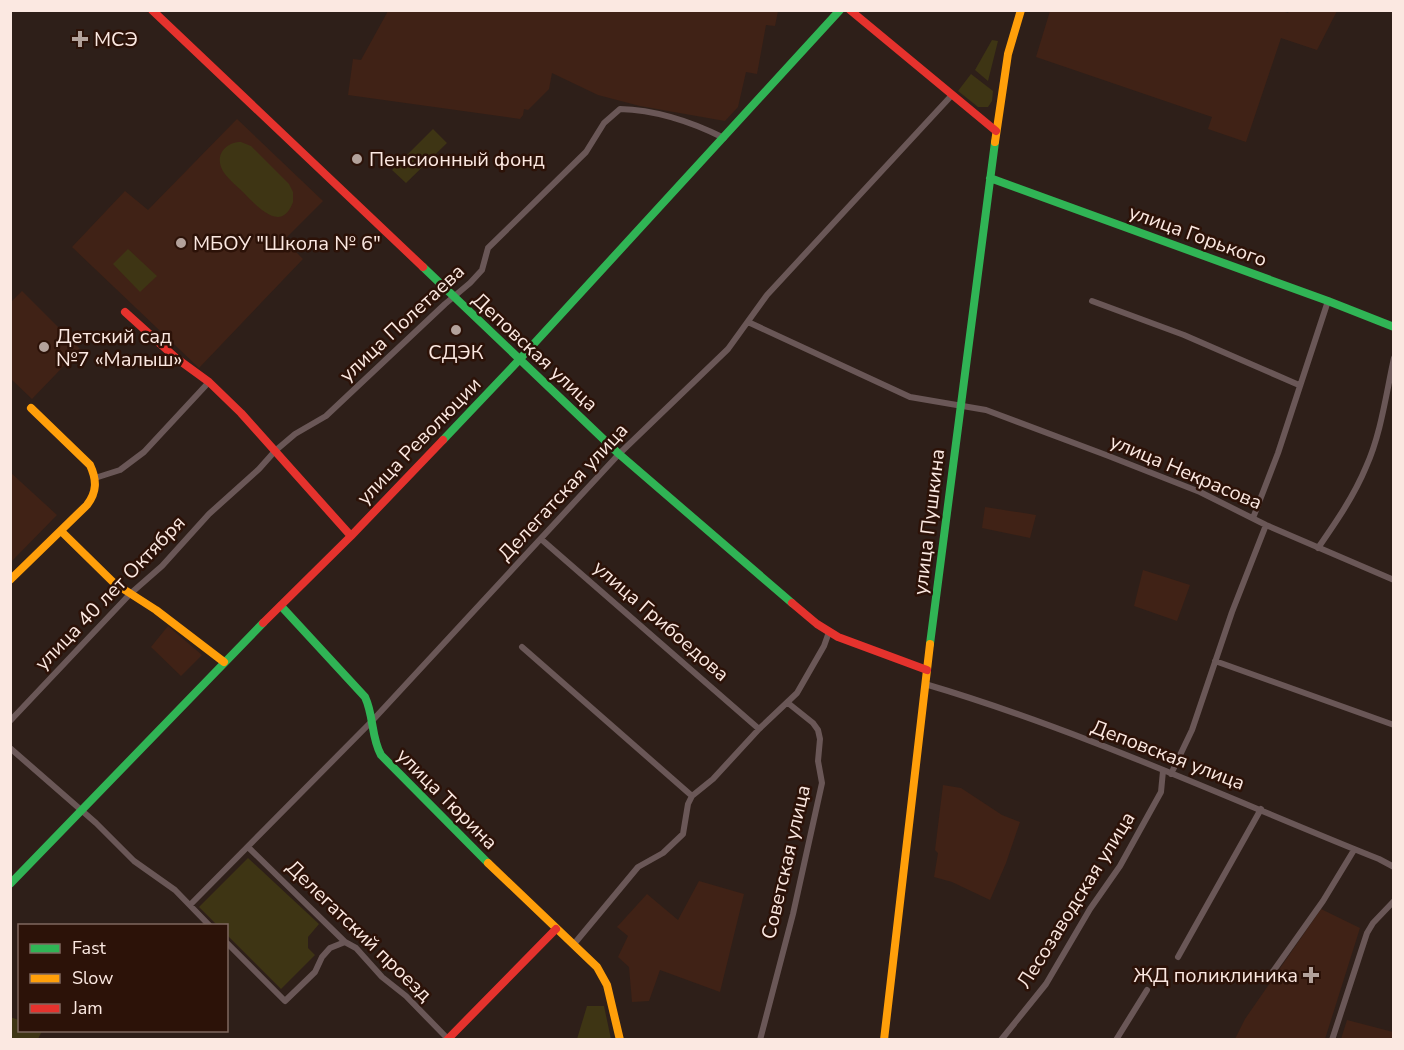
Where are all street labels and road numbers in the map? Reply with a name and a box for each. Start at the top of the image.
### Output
street label: улица Горького [1125,198,1271,274]
street label: улица Полетаева [334,258,470,388]
street label: Деповская улица [466,287,604,417]
street label: улица Революции [351,371,487,511]
street label: Делегатская улица [492,417,634,567]
street label: улица Некрасова [1106,428,1266,516]
street label: улица Пушкина [907,447,951,597]
street label: улица 40 лет Октября [29,510,191,676]
street label: улица Грибоедова [587,554,735,688]
street label: Деповская улица [1087,713,1249,797]
street label: улица Тюрина [390,742,504,856]
street label: Советская улица [755,782,817,942]
street label: Лесозаводская улица [1011,806,1141,994]
street label: Делегатский проезд [280,854,438,1008]

